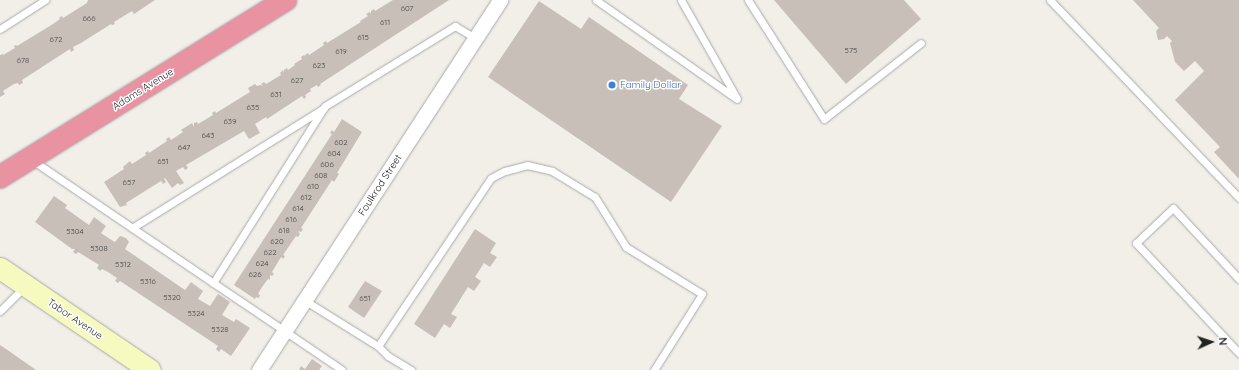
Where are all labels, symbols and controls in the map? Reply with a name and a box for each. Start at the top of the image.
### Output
house number: 607 [401,4,413,14]
house number: 666 [83,14,95,24]
house number: 611 [380,18,390,28]
house number: 615 [357,33,369,43]
house number: 672 [50,35,62,45]
house number: 575 [845,46,857,56]
house number: 619 [335,47,347,57]
house number: 678 [17,56,29,66]
house number: 623 [313,61,325,71]
street label: Adams Avenue [110,66,176,112]
house number: 627 [291,76,303,86]
place label: Family Dollar [620,79,681,91]
marker: Family Dollar [607,80,617,90]
house number: 631 [270,90,282,100]
house number: 635 [247,103,259,113]
house number: 639 [224,117,236,127]
house number: 643 [202,131,214,141]
house number: 602 [334,138,348,148]
house number: 647 [178,143,190,153]
house number: 604 [327,149,341,159]
street label: Foulkrod Street [356,152,404,218]
house number: 651 [157,157,169,167]
house number: 606 [320,160,334,170]
house number: 608 [314,171,328,181]
house number: 657 [123,178,135,188]
house number: 610 [307,182,319,192]
house number: 612 [300,193,312,203]
house number: 614 [292,204,304,214]
house number: 616 [285,215,297,225]
house number: 618 [278,226,290,236]
house number: 5304 [66,227,84,237]
house number: 620 [270,237,284,247]
house number: 5308 [90,244,108,254]
house number: 622 [263,248,277,258]
house number: 624 [256,259,268,269]
house number: 5312 [115,260,131,270]
house number: 626 [248,270,262,280]
house number: 5316 [140,277,156,287]
house number: 5320 [163,293,181,303]
house number: 651 [359,294,371,304]
street label: Tabor Avenue [45,296,105,342]
house number: 5324 [187,309,205,319]
north arrow [1191,322,1231,362]
house number: 5328 [211,325,229,335]
text: N [1216,337,1230,346]

